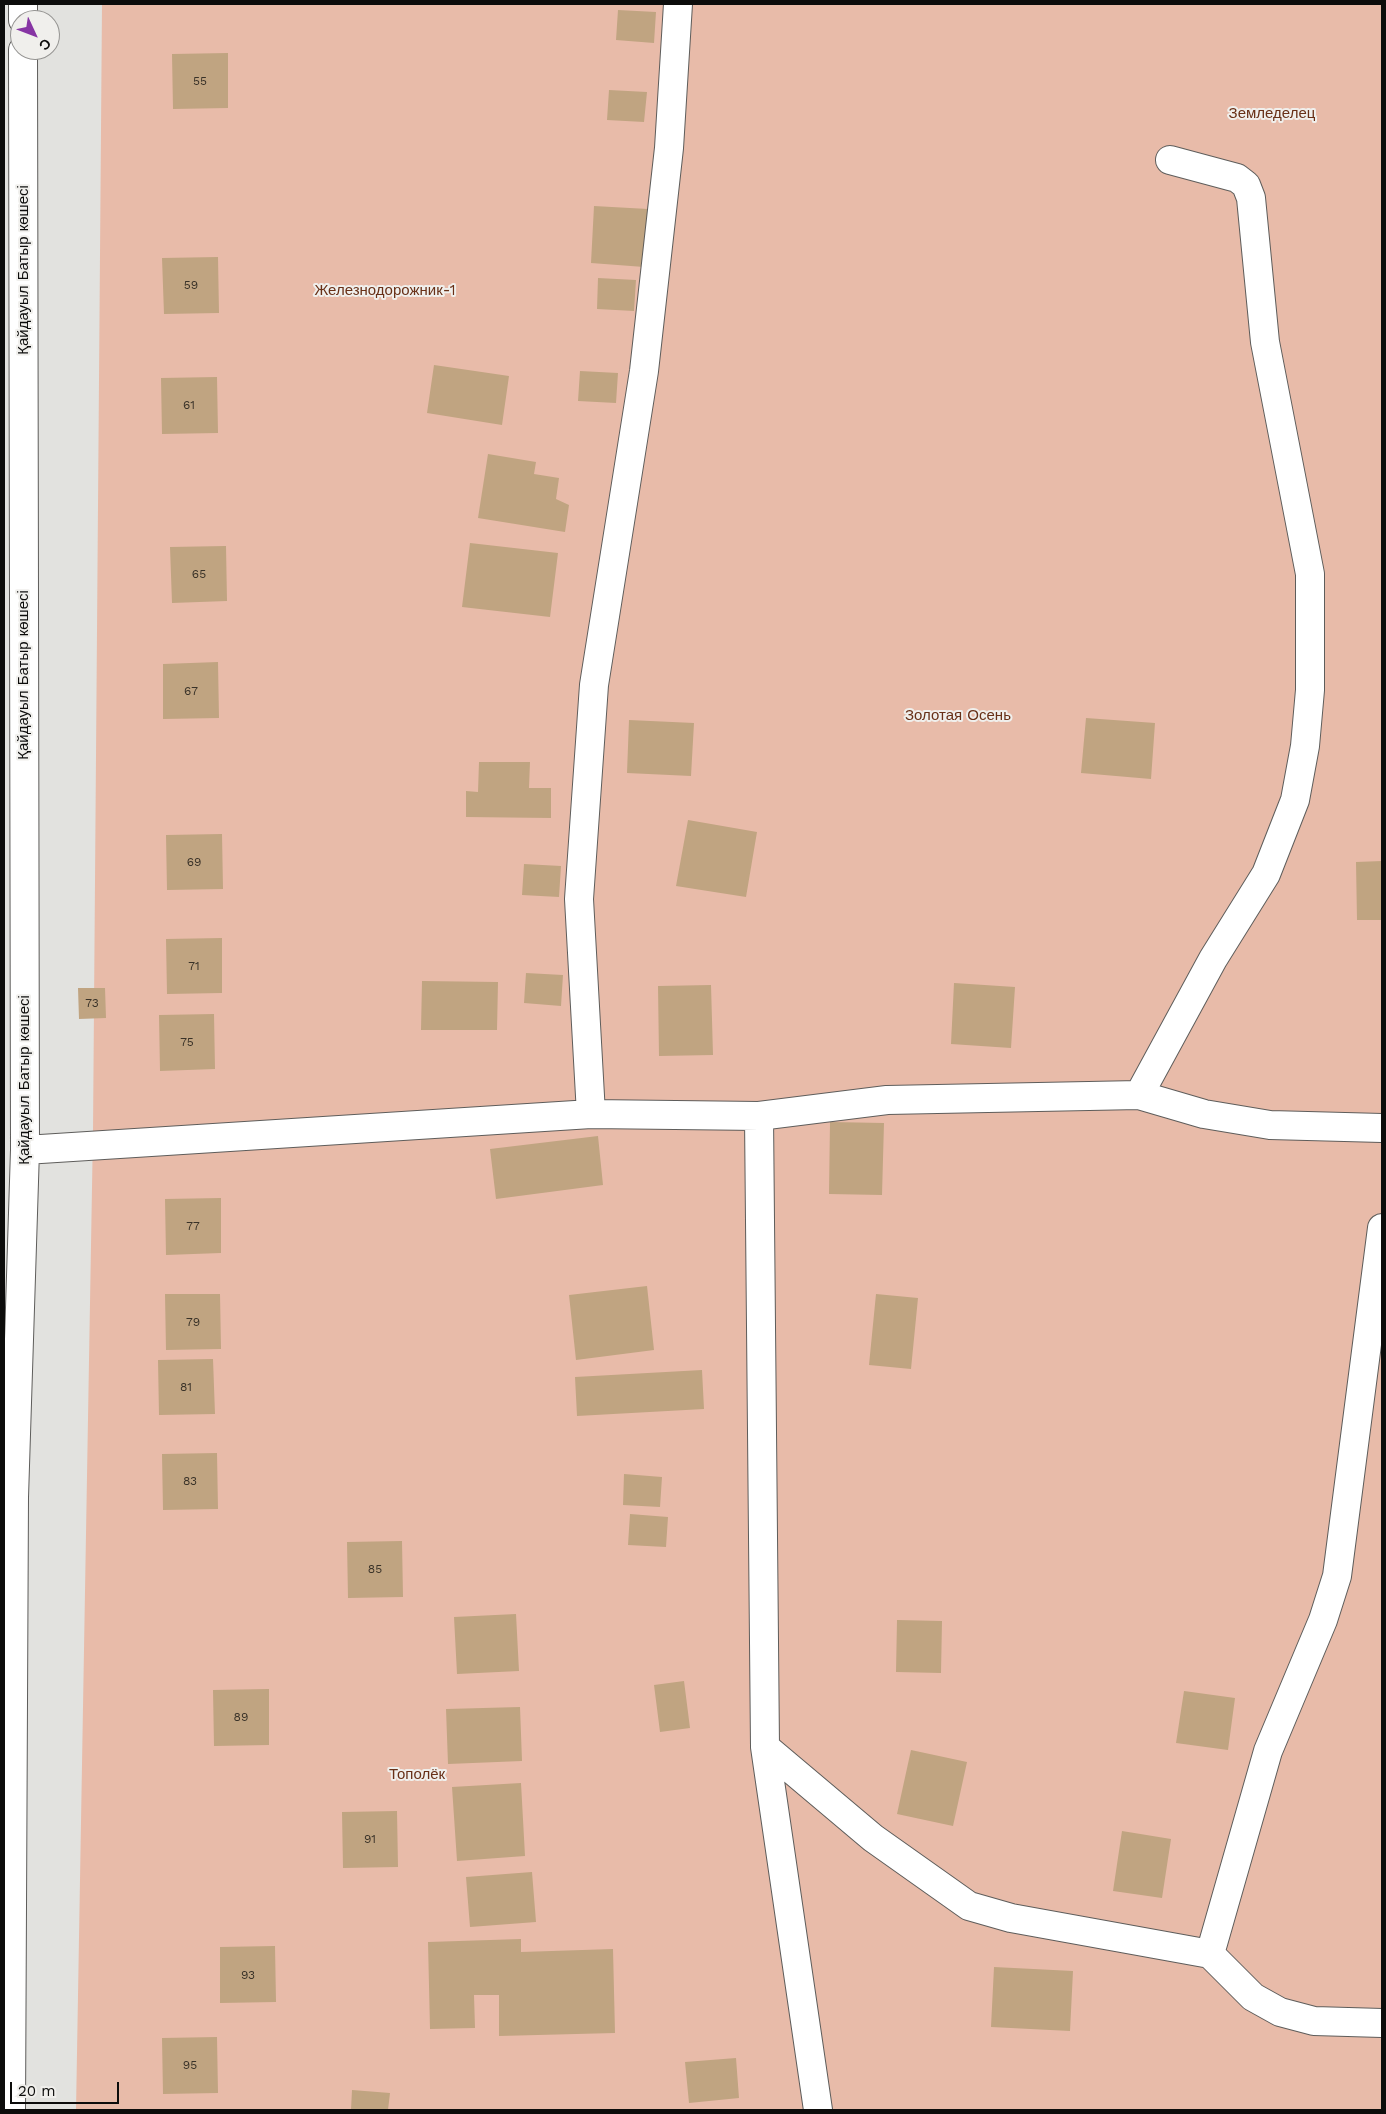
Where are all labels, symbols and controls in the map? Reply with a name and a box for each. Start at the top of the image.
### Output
north arrow [10,10,60,60]
text: С [36,35,55,54]
house number: 55 [193,74,207,88]
park label: Земледелец [1229,105,1315,123]
street label: Қайдауыл Батыр көшесі [15,185,33,355]
house number: 59 [184,278,198,292]
park label: Железнодорожник-1 [314,282,456,300]
house number: 61 [183,398,195,412]
house number: 65 [192,567,206,581]
street label: Қайдауыл Батыр көшесі [15,590,33,760]
house number: 67 [184,684,198,698]
park label: Золотая Осень [905,707,1011,725]
house number: 69 [187,855,201,869]
house number: 71 [188,959,200,973]
street label: Қайдауыл Батыр көшесі [16,995,34,1165]
house number: 73 [85,996,99,1010]
house number: 75 [180,1035,194,1049]
house number: 77 [186,1219,200,1233]
house number: 79 [186,1315,200,1329]
house number: 81 [180,1380,192,1394]
house number: 83 [183,1474,197,1488]
house number: 85 [368,1562,382,1576]
house number: 89 [234,1710,248,1724]
park label: Тополёк [389,1766,445,1784]
house number: 91 [364,1832,376,1846]
house number: 93 [241,1968,255,1982]
house number: 95 [183,2058,197,2072]
scale bar [12,2072,121,2104]
text: 20 m [18,2082,56,2100]

